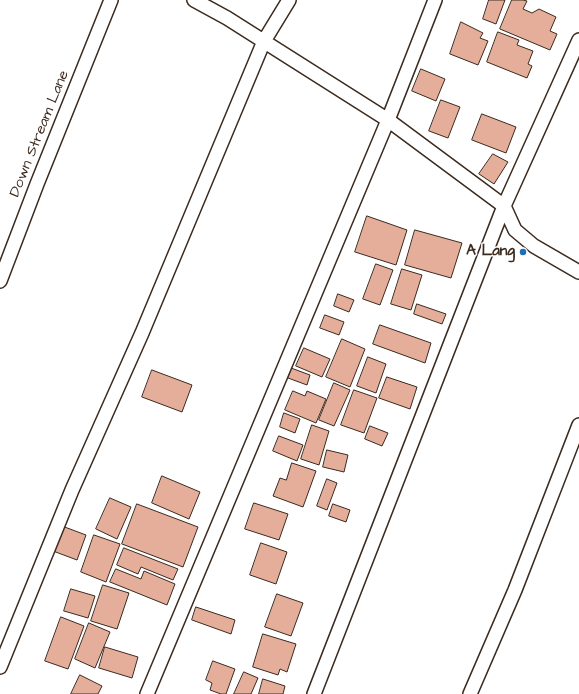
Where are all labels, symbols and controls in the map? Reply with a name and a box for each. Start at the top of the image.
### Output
street label: Down Stream Lane [6,68,74,200]
place label: A Lang [466,243,515,261]
marker: A Lang [518,247,528,257]

